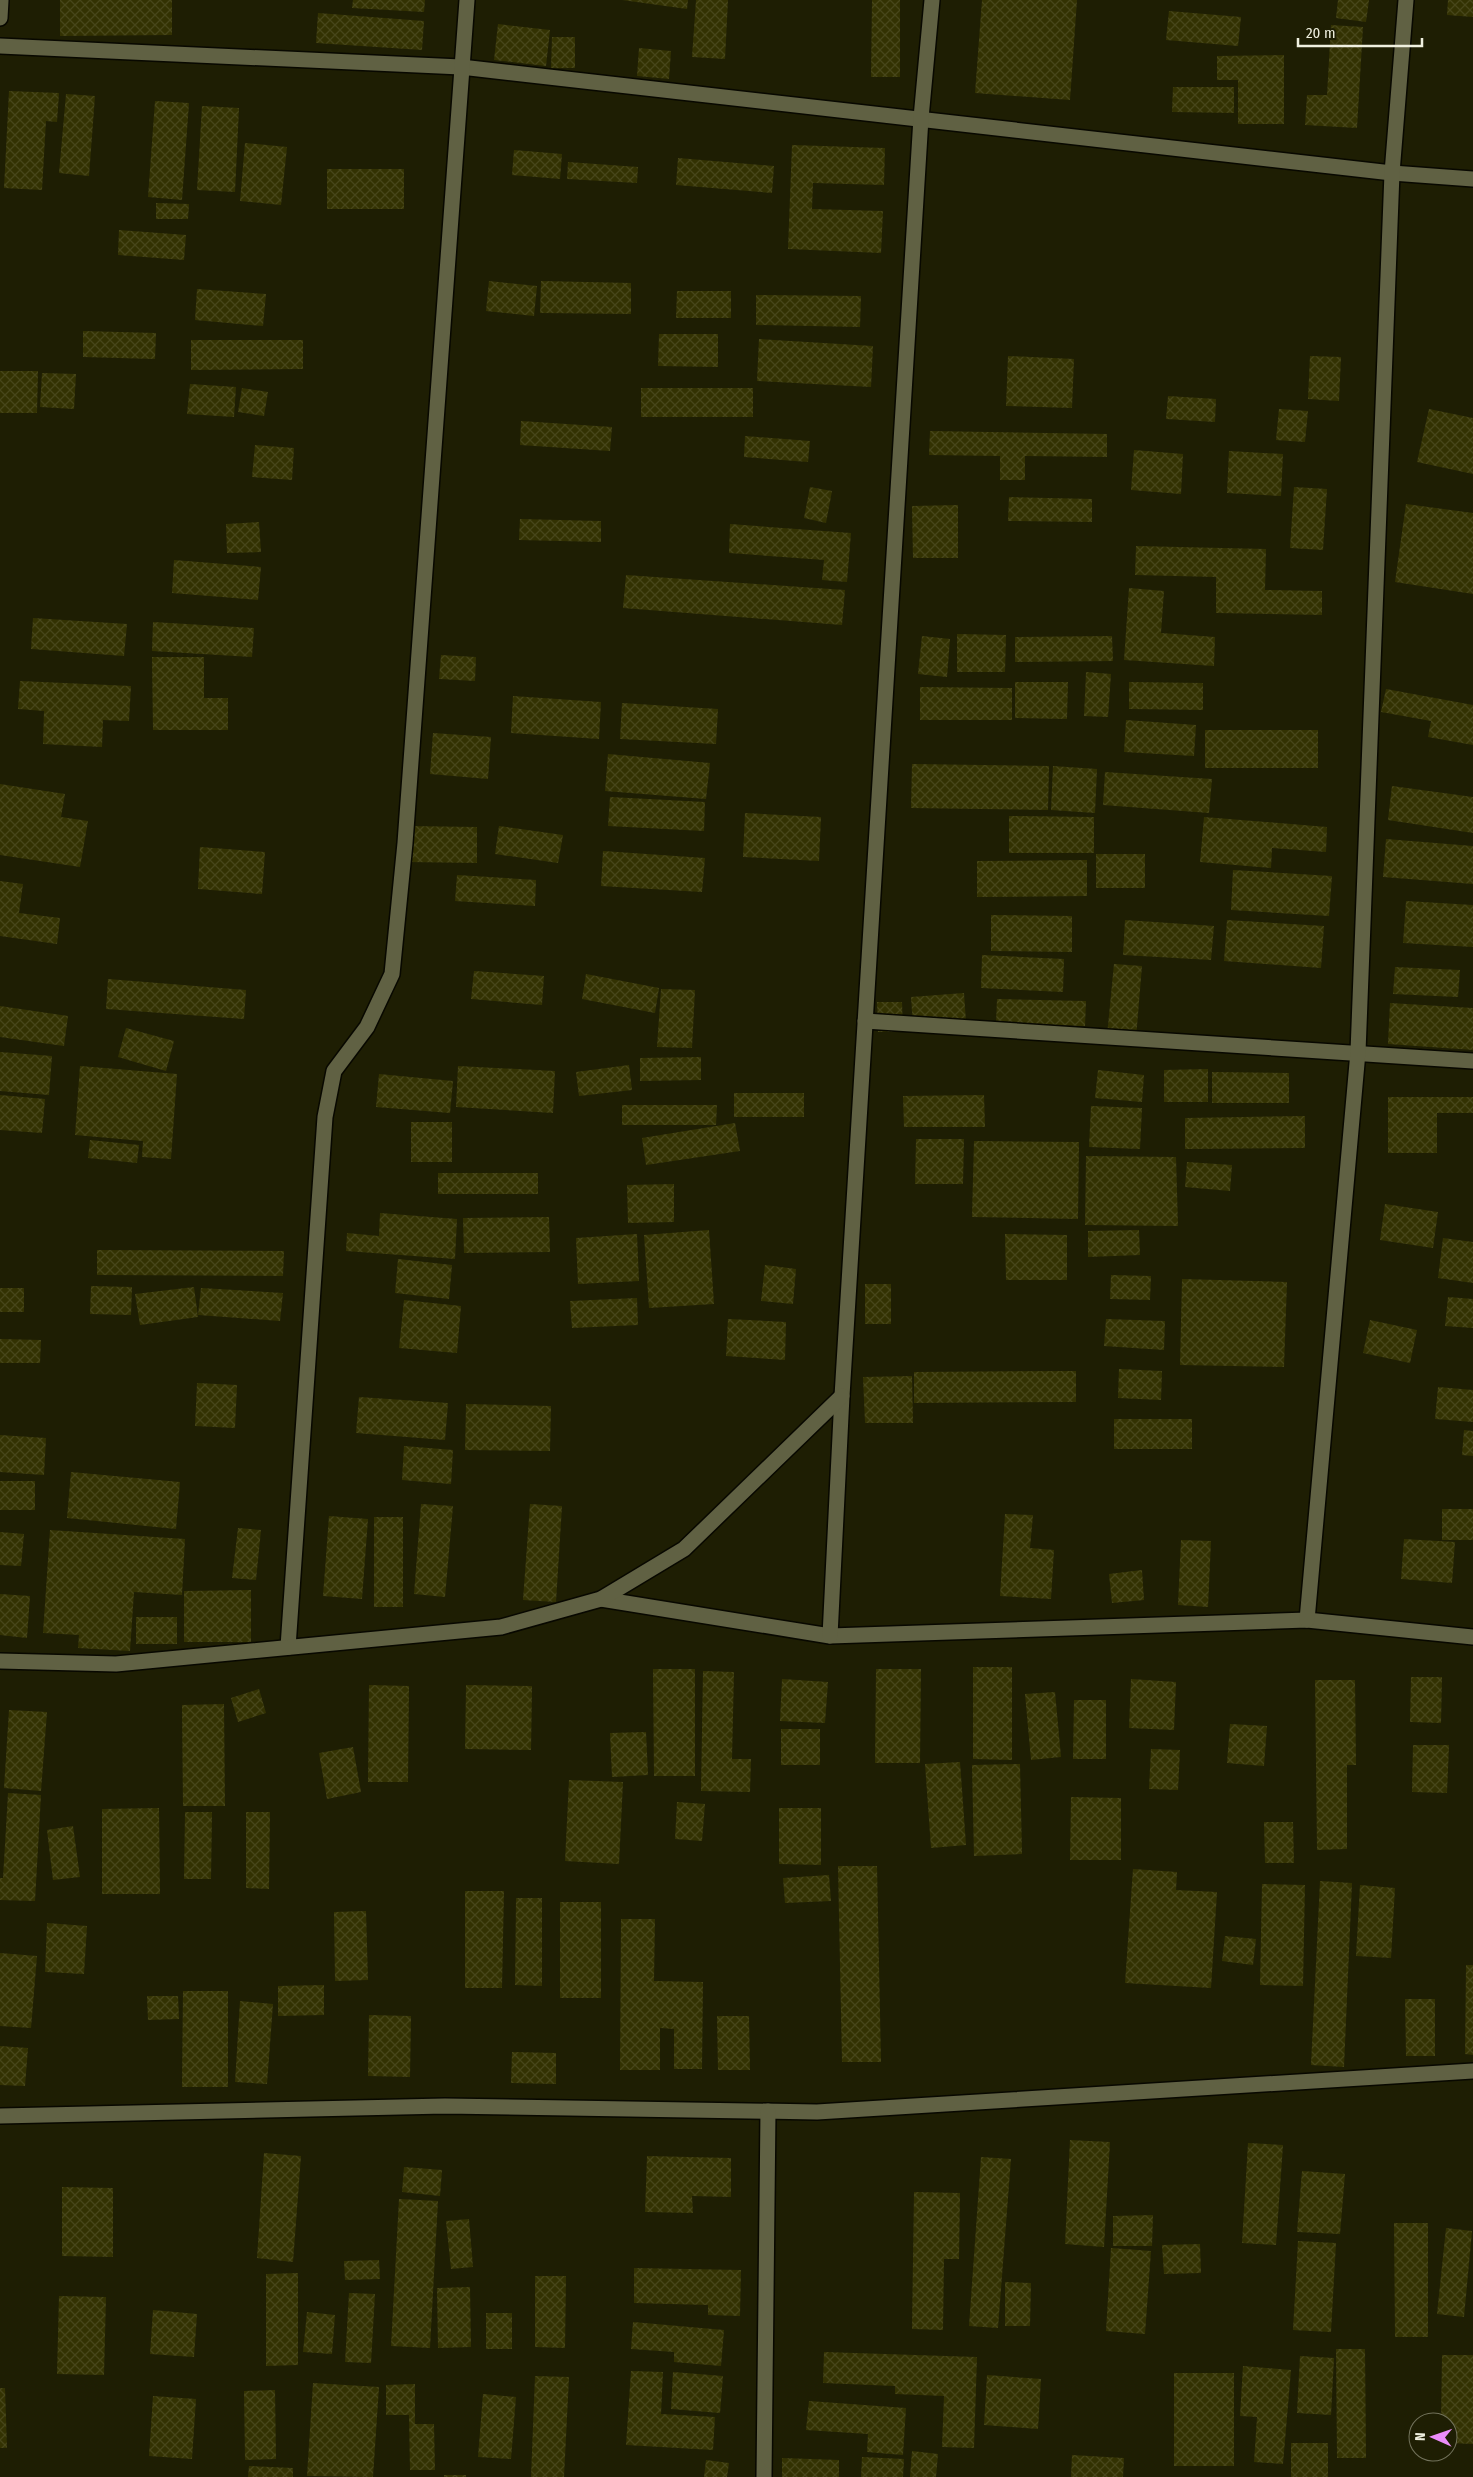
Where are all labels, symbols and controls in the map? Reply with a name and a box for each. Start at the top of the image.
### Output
scale bar [1298,15,1422,47]
text: 20 m [1306,24,1336,42]
north arrow [1408,2412,1458,2462]
text: N [1412,2432,1429,2441]

